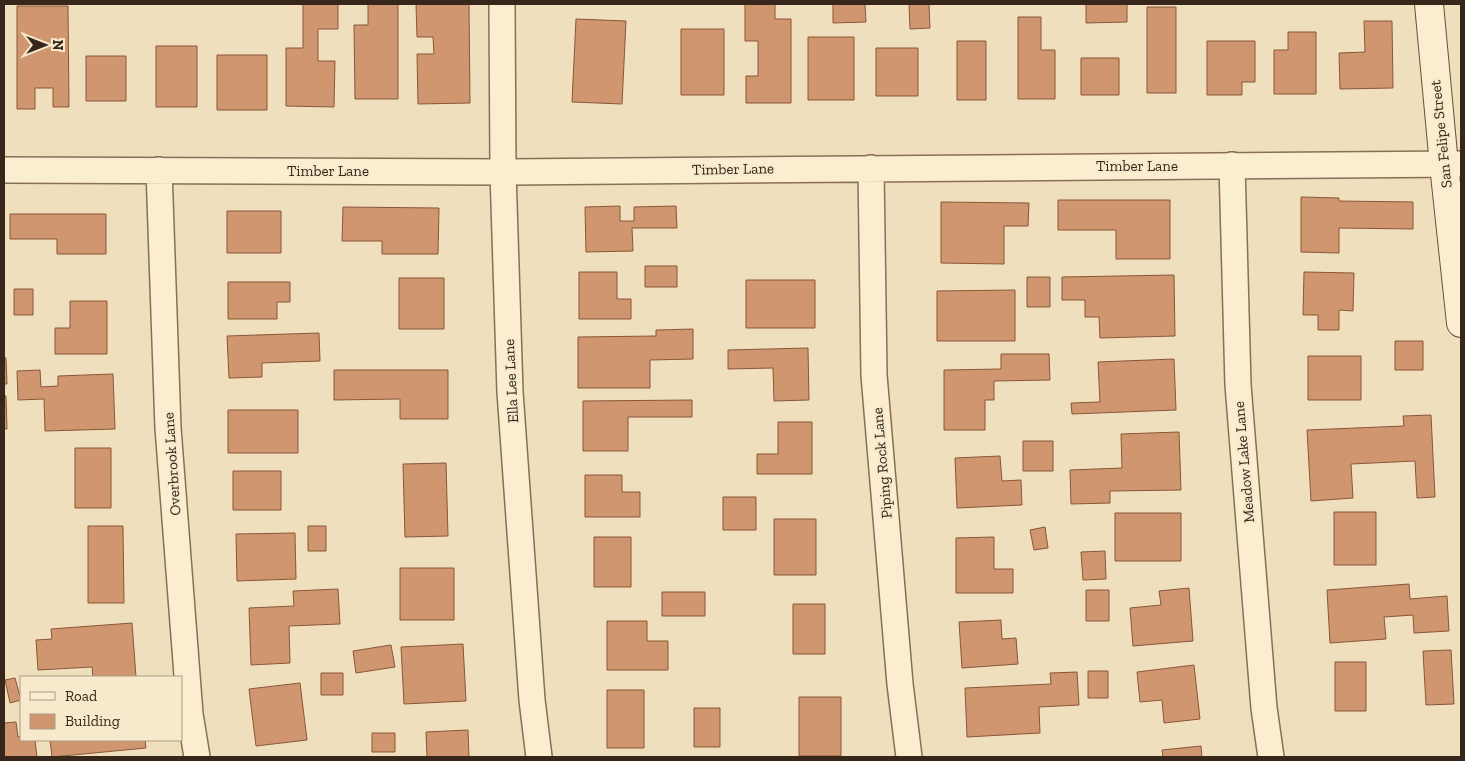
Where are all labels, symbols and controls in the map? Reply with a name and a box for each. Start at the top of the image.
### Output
north arrow [20,20,70,70]
text: N [49,40,66,51]
street label: San Felipe Street [1426,79,1456,189]
street label: Timber Lane [1096,157,1178,175]
street label: Timber Lane [692,159,774,179]
street label: Timber Lane [287,162,369,180]
street label: Ella Lee Lane [500,338,522,424]
street label: Meadow Lake Lane [1230,400,1258,524]
street label: Piping Rock Lane [868,407,896,519]
street label: Overbrook Lane [159,412,185,516]
legend [20,676,182,741]
text: Road [65,687,98,705]
text: Building [65,712,120,730]

